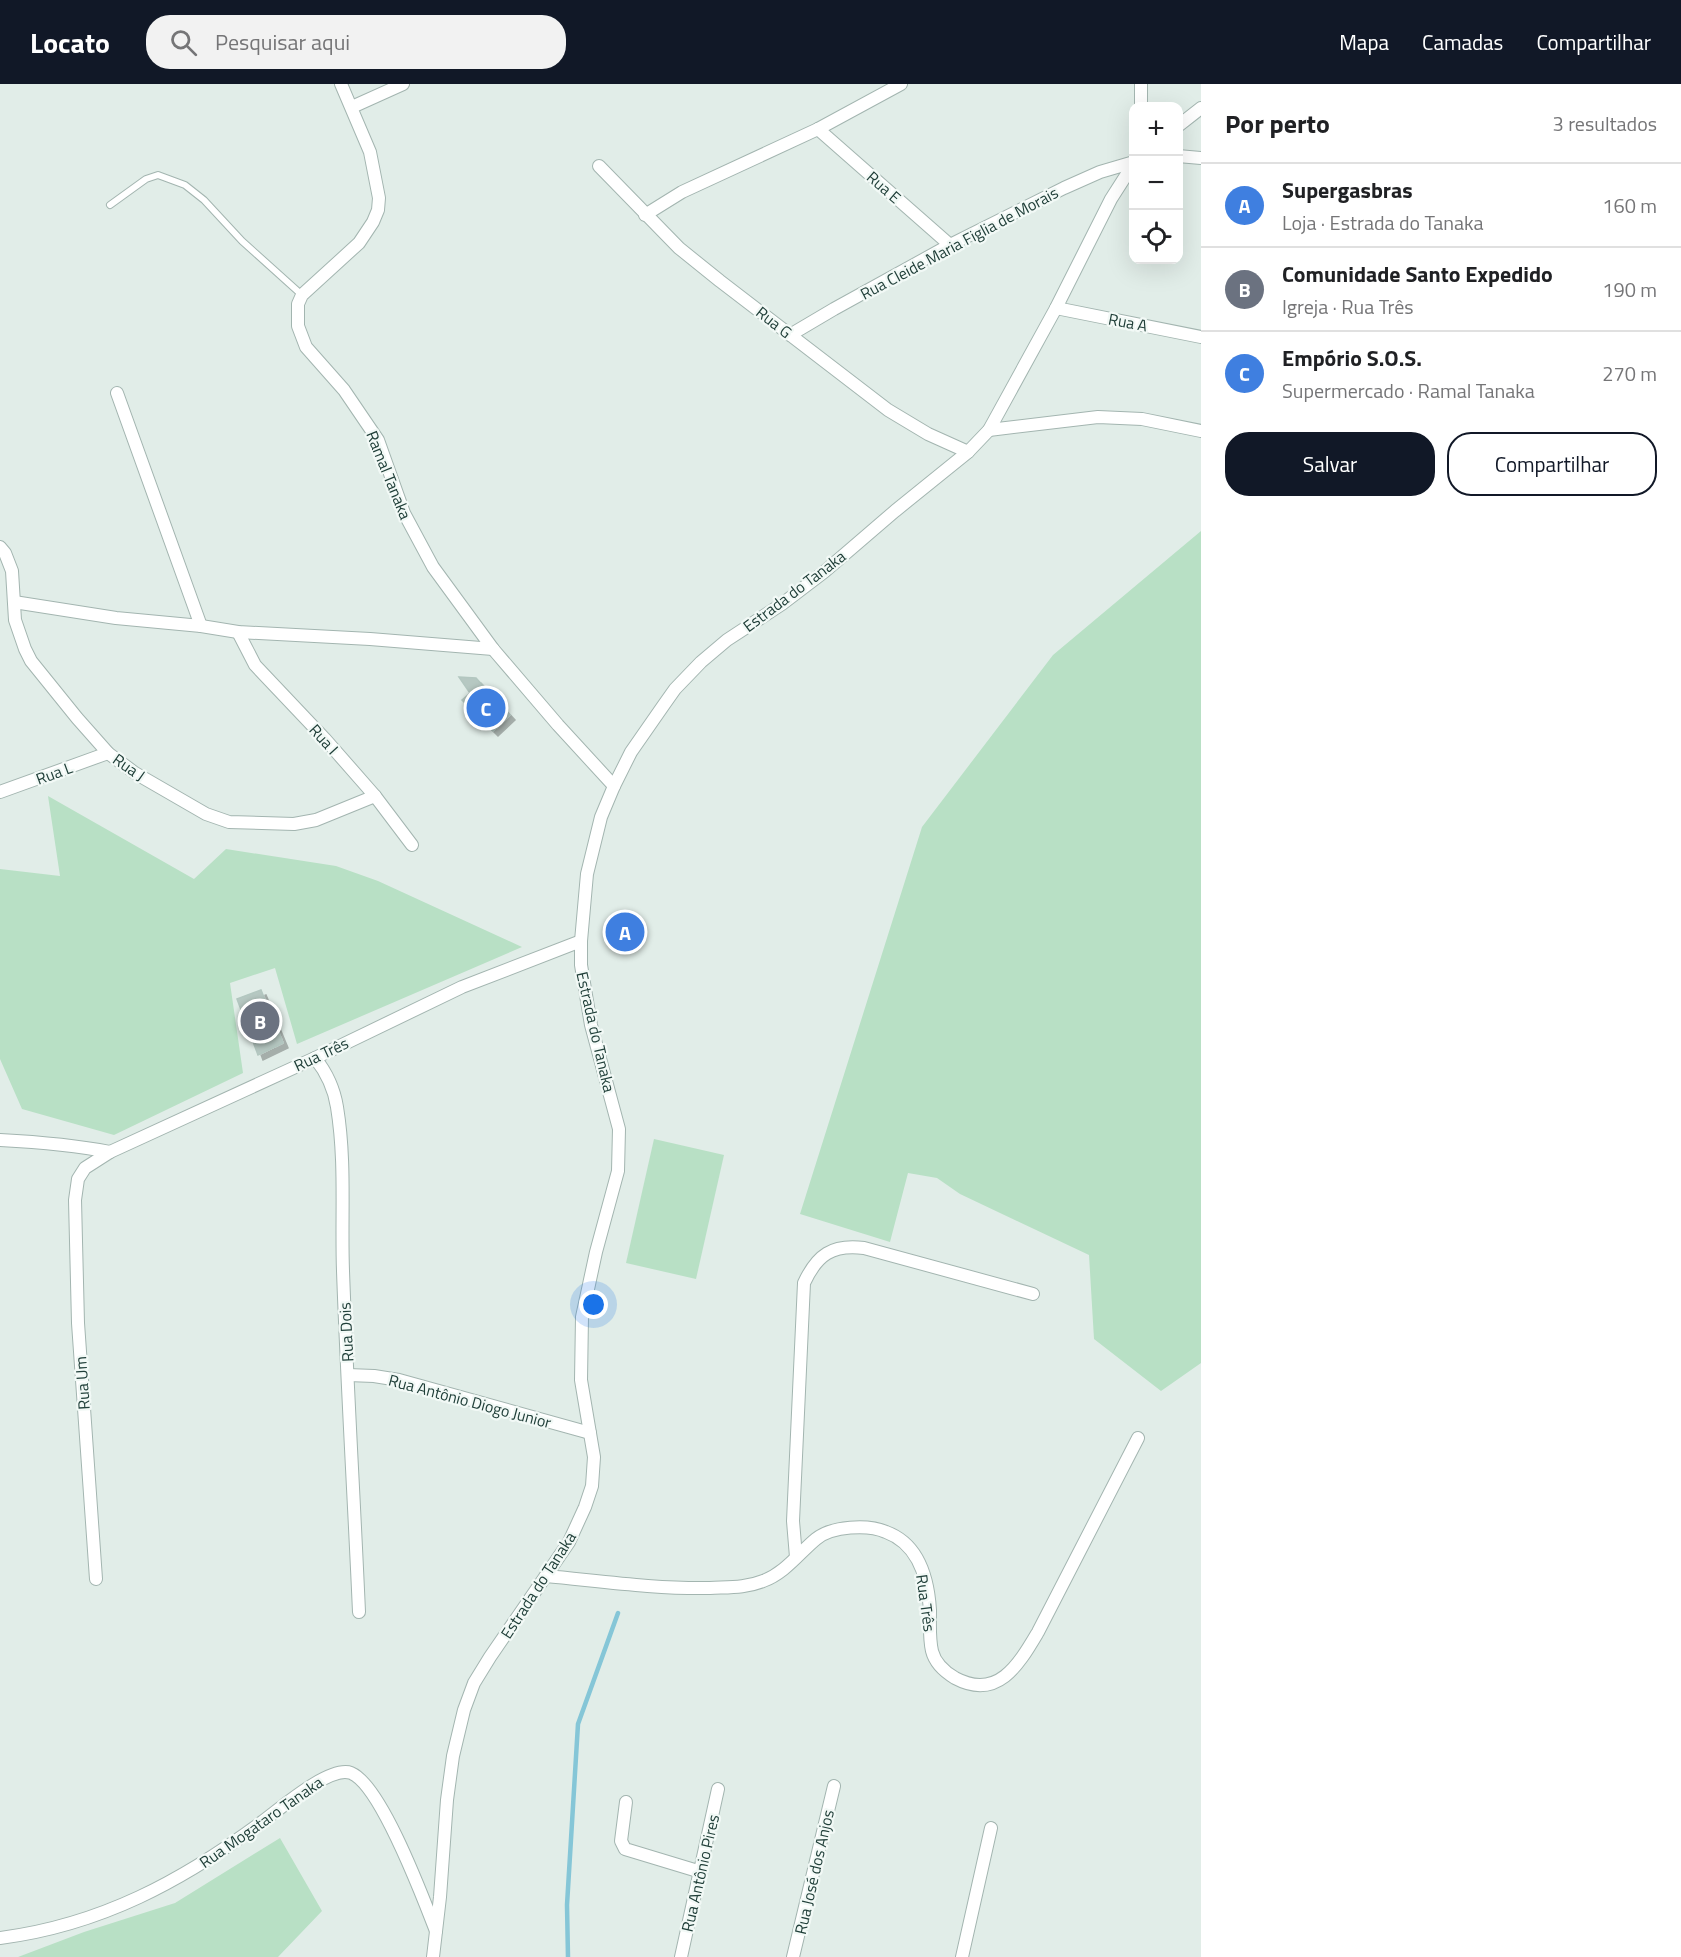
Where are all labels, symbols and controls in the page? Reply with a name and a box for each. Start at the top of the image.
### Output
search box [146,15,566,69]
text: Locato [30,21,110,64]
text: Pesquisar aqui [215,25,350,59]
icon: search [167,26,200,59]
text: Mapa [1339,26,1389,58]
text: Camadas [1422,26,1503,58]
text: Compartilhar [1536,26,1651,58]
map controls [1129,102,1183,264]
button: + [1129,102,1183,156]
text: Por perto [1225,104,1330,143]
text: 3 resultados [1553,108,1657,139]
button: − [1129,156,1183,210]
street label: Rua E [862,165,907,209]
text: Supergasbras [1282,173,1413,207]
street label: Rua Cleide Maria Figlia de Morais [856,180,1062,306]
text: A [1238,190,1251,221]
text: 160 m [1602,190,1657,221]
text: Loja · Estrada do Tanaka [1282,207,1484,238]
button: locate [1129,210,1183,264]
text: Comunidade Santo Expedido [1282,257,1553,291]
text: B [1238,274,1251,305]
text: 190 m [1602,274,1657,305]
text: Igreja · Rua Três [1282,291,1414,322]
street label: Rua G [751,300,797,344]
street label: Rua A [1106,306,1150,338]
text: Empório S.O.S. [1282,341,1422,375]
text: C [1239,358,1250,389]
text: 270 m [1602,358,1657,389]
text: Supermercado · Ramal Tanaka [1282,375,1535,406]
street label: Ramal Tanaka [360,427,418,523]
button: Salvar [1225,432,1435,496]
button: Compartilhar [1447,432,1657,496]
street label: Estrada do Tanaka [738,544,850,638]
pin: C [466,686,506,730]
street label: Rua I [304,718,344,760]
street label: Rua J [108,747,150,787]
street label: Rua L [32,755,76,791]
pin: A [606,910,644,954]
street label: Estrada do Tanaka [570,969,622,1095]
pin: B [240,998,280,1044]
street label: Rua Três [290,1031,352,1077]
your location [579,1290,608,1319]
street label: Rua Dois [332,1302,360,1362]
street label: Rua Um [68,1355,96,1411]
street label: Rua Antônio Diogo Junior [386,1368,555,1434]
street label: Estrada do Tanaka [494,1527,582,1643]
street label: Rua Três [910,1573,942,1633]
street label: Rua Mogataro Tanaka [194,1770,328,1874]
street label: Rua José dos Anjos [788,1807,840,1937]
street label: Rua Antônio Pires [675,1812,725,1934]

